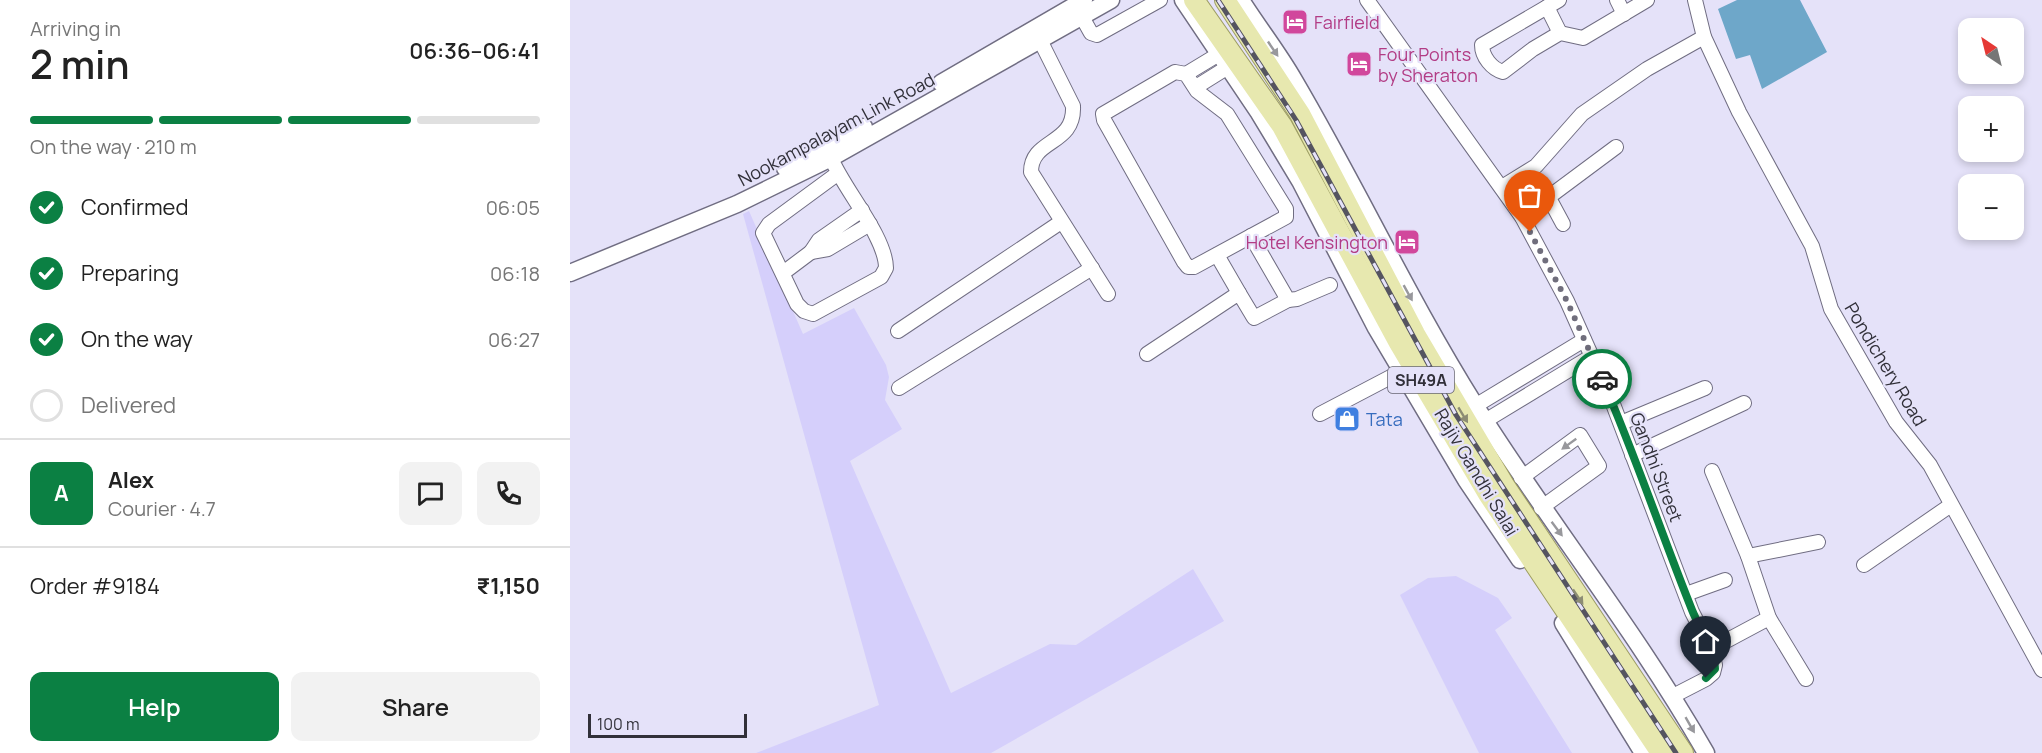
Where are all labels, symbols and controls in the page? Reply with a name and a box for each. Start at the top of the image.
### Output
hotel icon: Fairfield [1280,7,1310,37]
place label: Fairfield [1314,10,1380,34]
text: Arriving in [30,15,121,42]
north arrow [1958,18,2024,84]
map controls [1958,18,2024,240]
text: 06:36–06:41 [409,36,540,66]
text: 2 min [30,37,129,91]
one-way arrow [1268,41,1279,57]
place label: Four Points by Sheraton [1378,42,1478,87]
hotel icon: Four Points by Sheraton [1344,49,1374,79]
street label: Nookampalayam Link Road [734,67,938,191]
button: + [1958,96,2024,162]
text: On the way · 210 m [30,133,197,160]
pin [1504,170,1555,232]
button: − [1958,174,2024,240]
icon: bag [1513,179,1546,212]
icon: check [30,191,63,224]
text: Confirmed [81,192,189,222]
text: 06:05 [486,194,540,221]
hotel icon: Hotel Kensington [1392,227,1422,257]
place label: Hotel Kensington [1246,230,1388,254]
icon: check [30,257,63,290]
text: Preparing [81,258,179,288]
text: 06:18 [490,260,540,287]
one-way arrow [1403,285,1413,302]
street label: Pondichery Road [1840,298,1932,430]
icon: check [30,323,63,356]
text: On the way [81,324,193,354]
text: 06:27 [488,326,540,353]
courier [1572,349,1632,409]
icon: car [1586,363,1619,396]
road number: SH49A [1388,367,1454,393]
text: Delivered [81,390,176,420]
shop icon: Tata [1332,404,1362,434]
street label: Rajiv Gandhi Salai [1429,404,1525,540]
place label: Tata [1366,407,1403,431]
one-way arrow [1457,407,1468,423]
street label: Gandhi Street [1625,409,1689,525]
one-way arrow [1562,437,1577,449]
button: chat [399,462,462,525]
button: phone [477,462,540,525]
text: Alex [108,465,154,495]
text: A [54,478,69,508]
text: Courier · 4.7 [108,495,216,522]
one-way arrow [1551,520,1563,536]
text: Order #9184 [30,571,160,601]
text: ₹1,150 [477,571,540,601]
one-way arrow [1572,589,1583,605]
pin [1680,616,1731,678]
icon: home [1689,625,1722,658]
button: Help [30,672,279,741]
button: Share [291,672,540,741]
scale bar [588,711,747,738]
text: 100 m [597,713,640,735]
one-way arrow [1685,717,1695,734]

